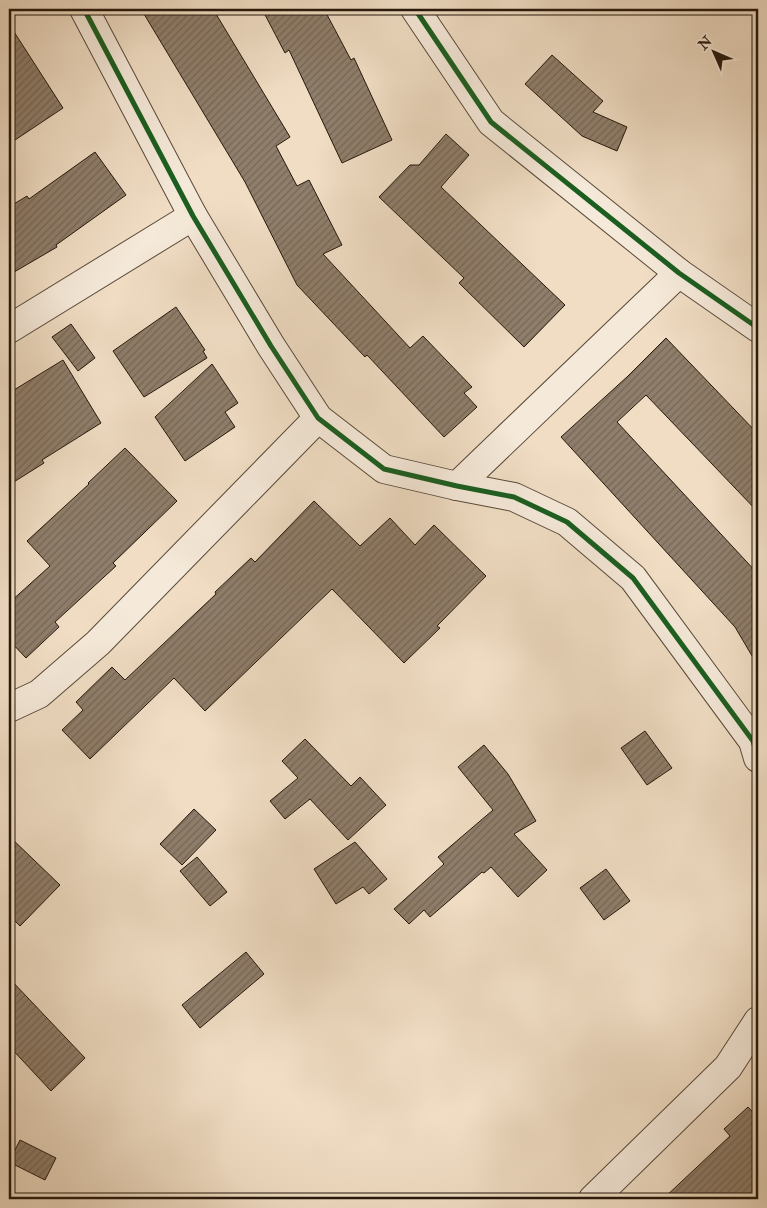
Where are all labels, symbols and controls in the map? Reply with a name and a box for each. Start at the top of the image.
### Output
north arrow [690,28,740,78]
text: N [694,32,716,54]

